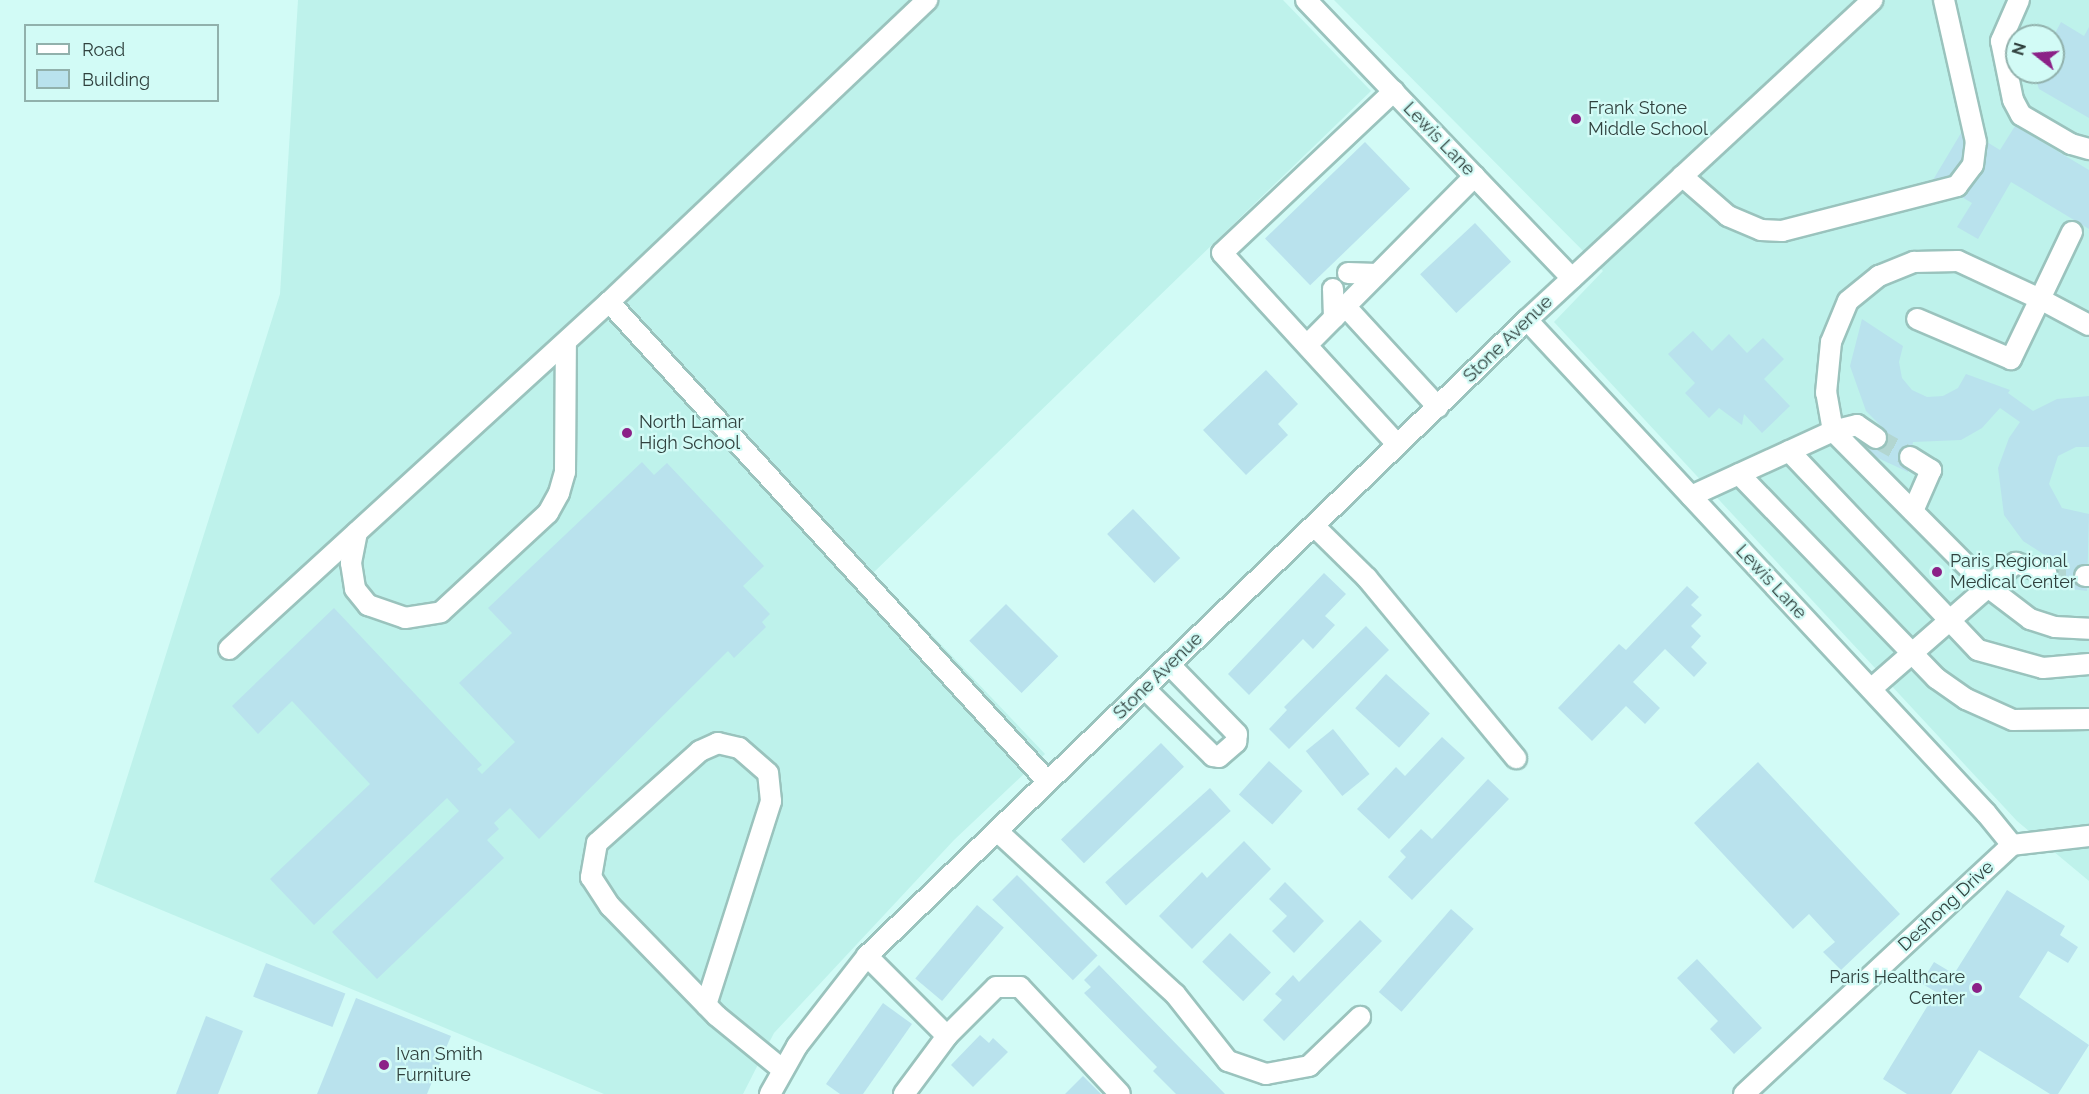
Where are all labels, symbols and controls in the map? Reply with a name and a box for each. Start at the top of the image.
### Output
legend [24,24,219,102]
north arrow [2005,24,2065,84]
text: Road [82,39,125,60]
text: N [2008,41,2030,58]
text: Building [82,69,150,90]
street label: Lewis Lane [1399,98,1479,180]
place label: Frank Stone Middle School [1588,98,1708,140]
marker: Frank Stone Middle School [1569,112,1583,126]
street label: Stone Avenue [1459,291,1557,387]
place label: North Lamar High School [639,412,744,454]
marker: North Lamar High School [620,426,634,440]
street label: Lewis Lane [1731,540,1811,624]
place label: Paris Regional Medical Center [1950,551,2077,594]
marker: Paris Regional Medical Center [1928,563,1946,581]
street label: Stone Avenue [1109,628,1207,724]
street label: Deshong Drive [1894,856,1998,956]
place label: Paris Healthcare Center [1829,967,1965,1010]
marker: Paris Healthcare Center [1970,981,1984,995]
place label: Ivan Smith Furniture [396,1044,483,1086]
marker: Ivan Smith Furniture [377,1058,391,1072]

